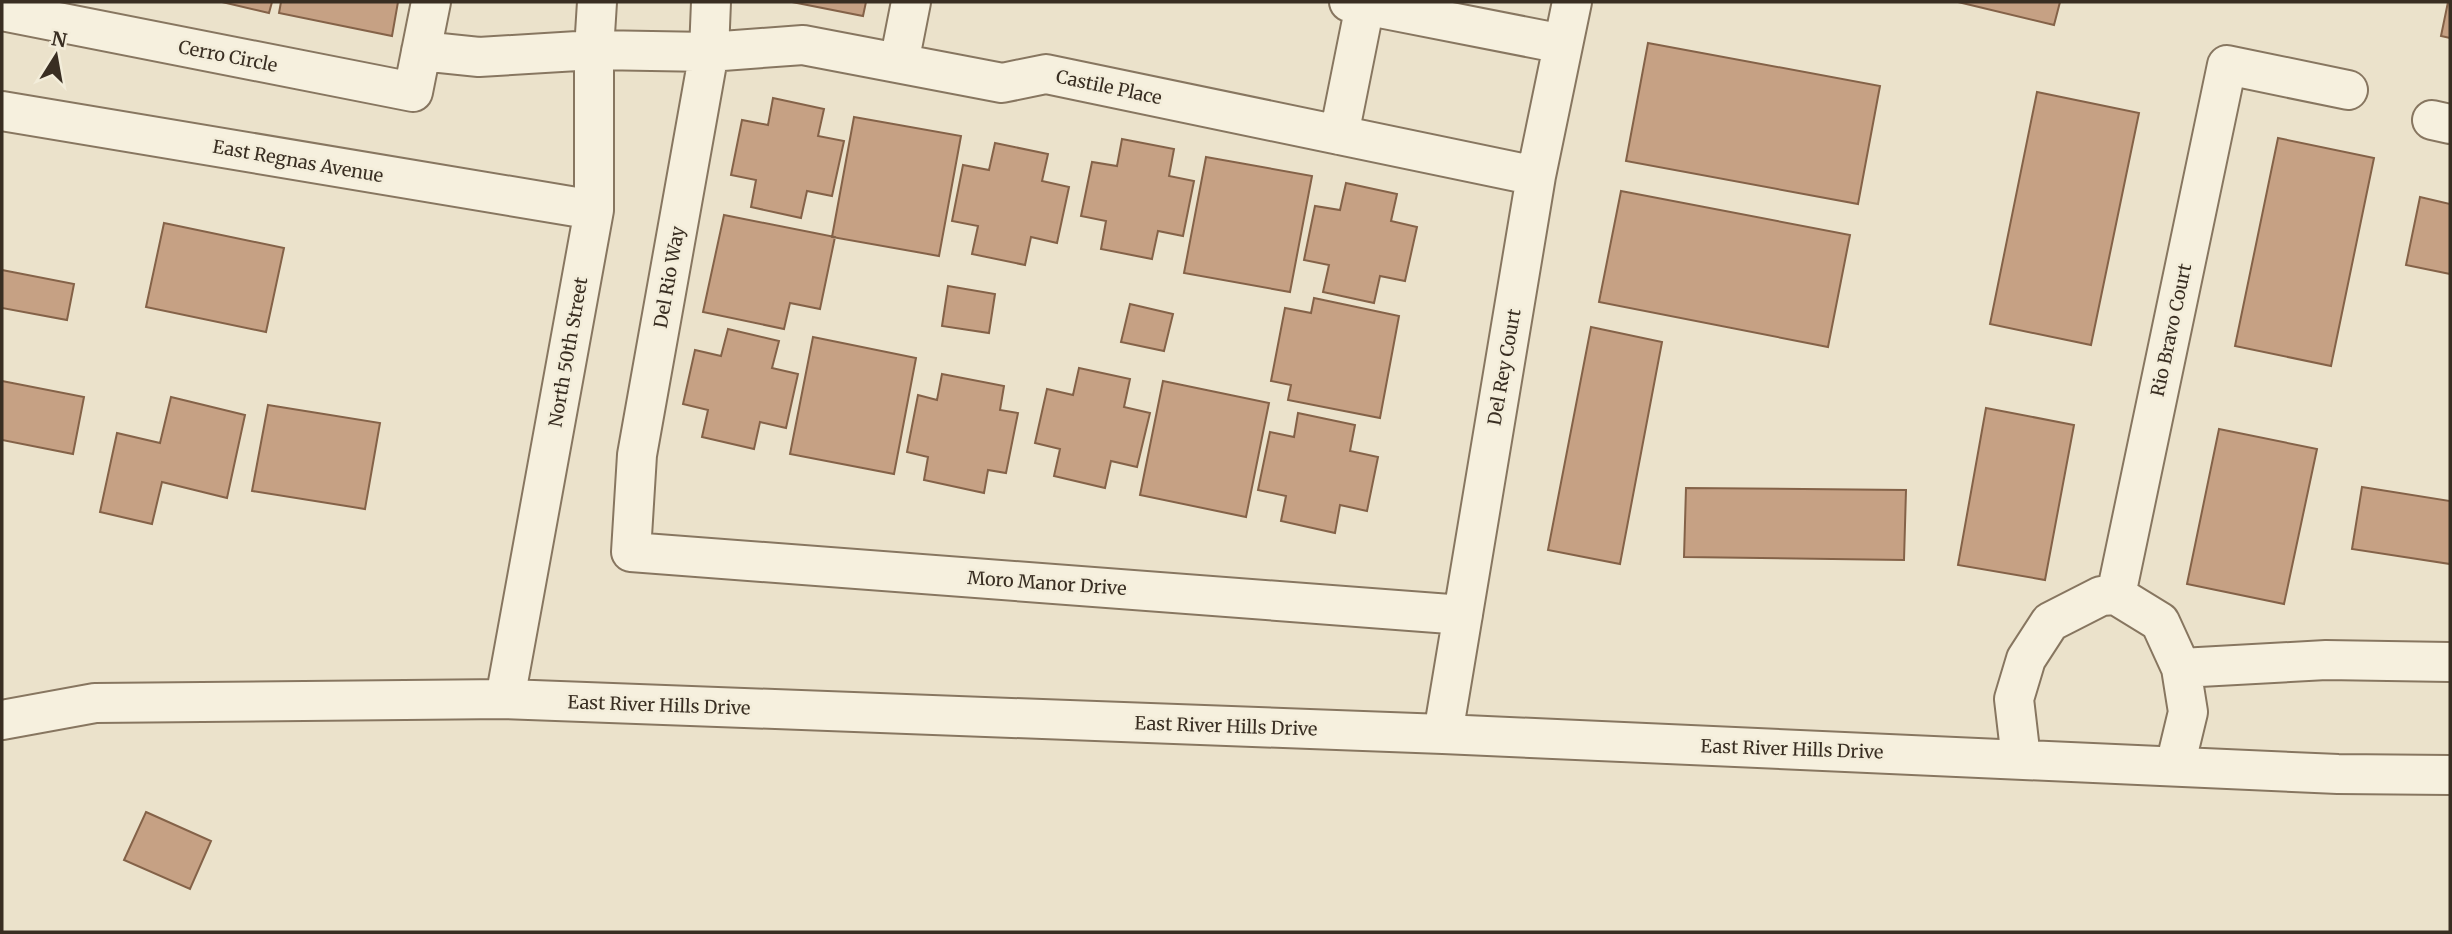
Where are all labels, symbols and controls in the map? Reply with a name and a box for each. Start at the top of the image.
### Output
north arrow [21,21,91,91]
text: N [50,26,69,53]
street label: Cerro Circle [177,35,279,77]
street label: Castile Place [1054,65,1164,109]
street label: East Regnas Avenue [211,135,385,187]
street label: Del Rio Way [649,224,689,330]
street label: Rio Bravo Court [2146,261,2196,399]
street label: North 50th Street [543,275,593,429]
street label: Del Rey Court [1482,307,1526,427]
street label: Moro Manor Drive [967,566,1127,600]
street label: East River Hills Drive [567,690,751,720]
street label: East River Hills Drive [1134,711,1318,741]
street label: East River Hills Drive [1700,734,1884,764]

